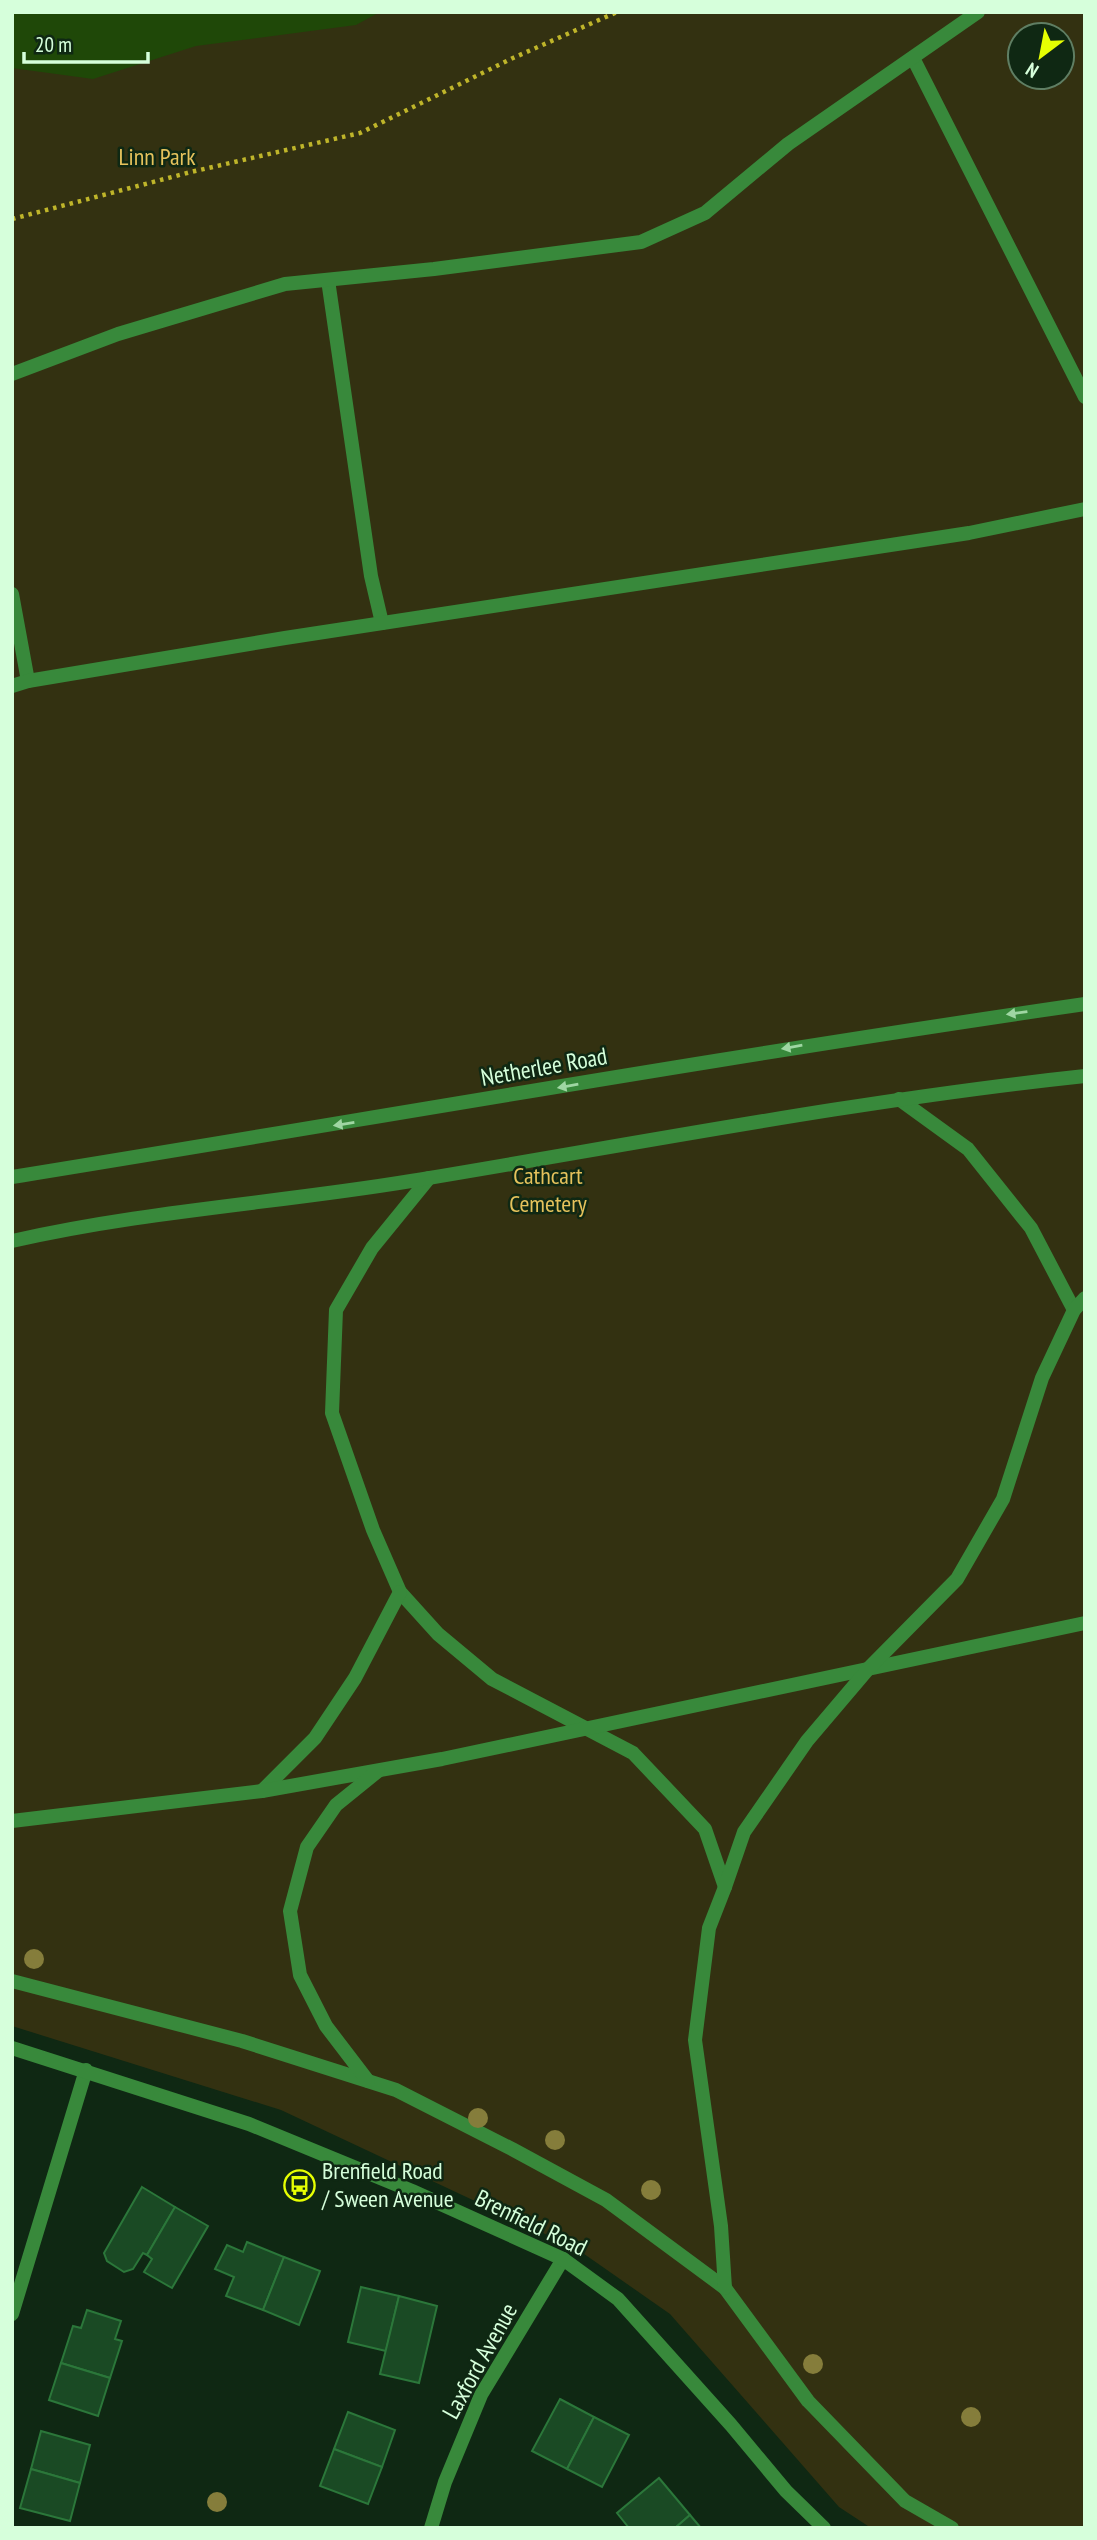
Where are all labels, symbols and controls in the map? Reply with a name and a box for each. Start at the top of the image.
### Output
scale bar [24,21,149,65]
north arrow [1006,21,1076,91]
text: 20 m [35,31,72,58]
text: N [1021,58,1043,83]
park label: Linn Park [119,141,196,172]
one-way arrow [1006,1008,1028,1019]
street label: Netherlee Road [478,1040,610,1093]
one-way arrow [781,1042,803,1053]
one-way arrow [557,1081,579,1092]
one-way arrow [333,1118,355,1129]
park label: Cathcart Cemetery [509,1160,587,1219]
place label: Brenfield Road / Sween Avenue [321,2155,454,2214]
bus stop icon: Brenfield Road / Sween Avenue [282,2168,316,2202]
street label: Brenfield Road [470,2182,592,2263]
street label: Laxford Avenue [435,2297,524,2424]

